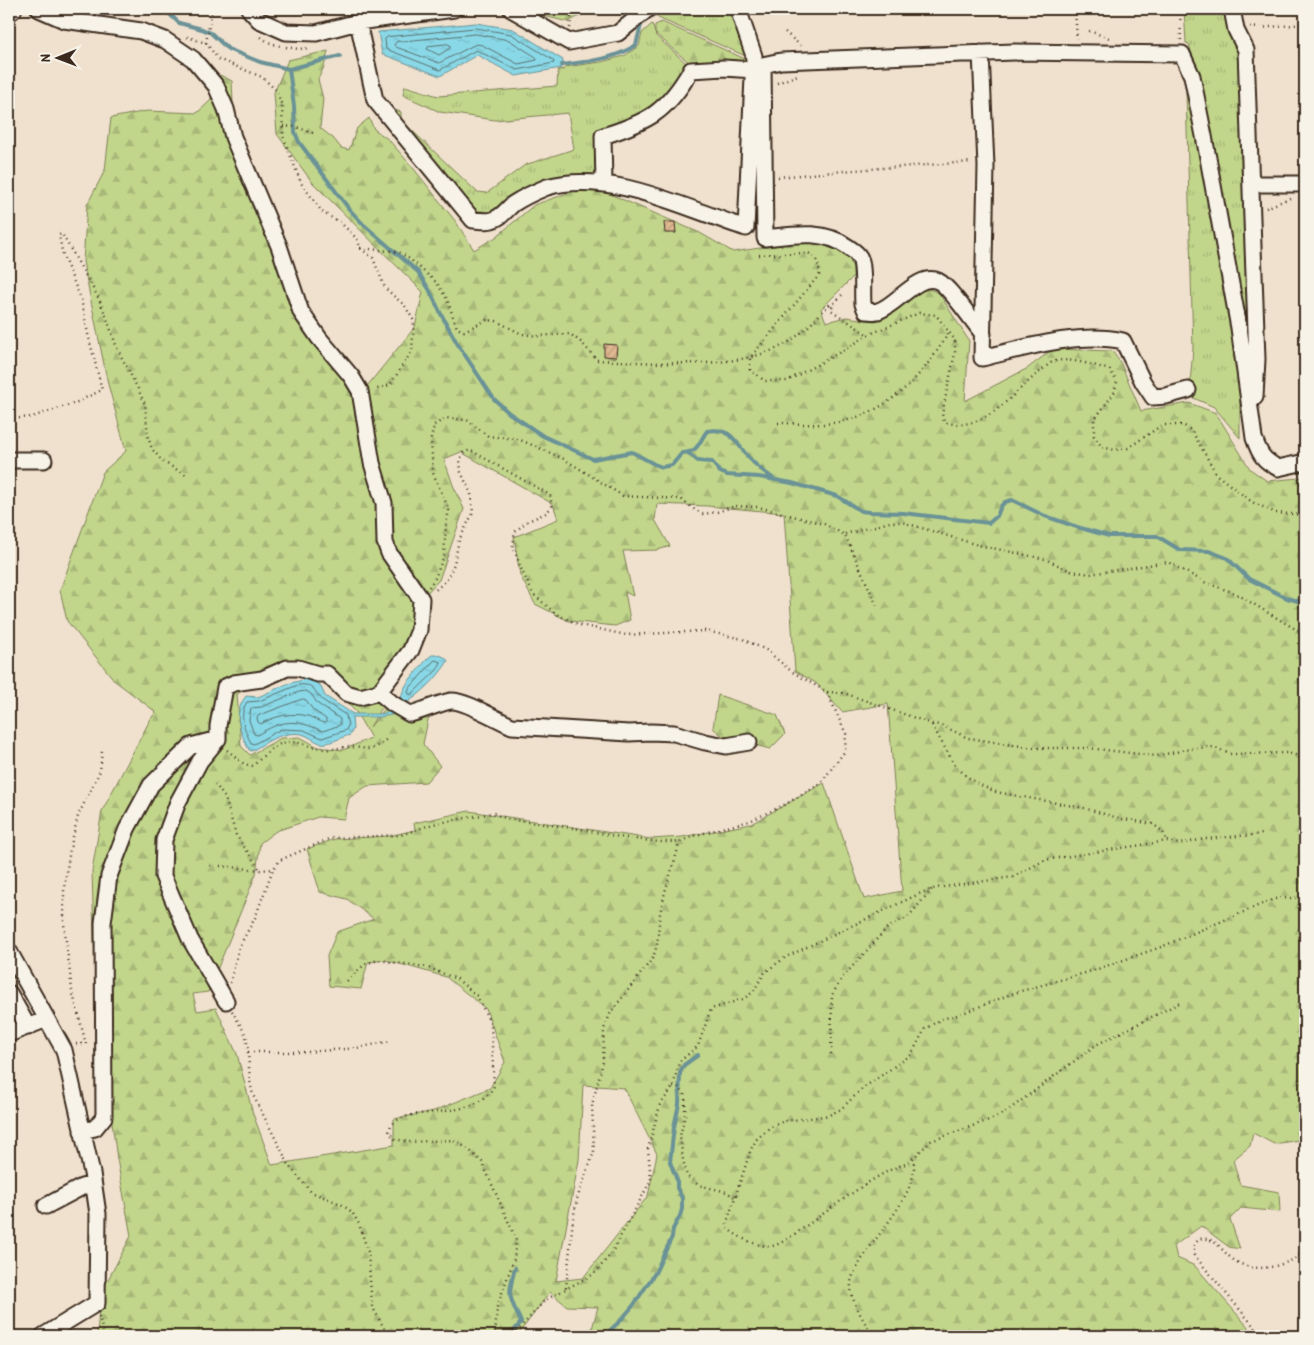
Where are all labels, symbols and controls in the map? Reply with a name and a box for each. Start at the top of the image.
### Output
north arrow [32,32,82,82]
text: N [35,54,54,62]

